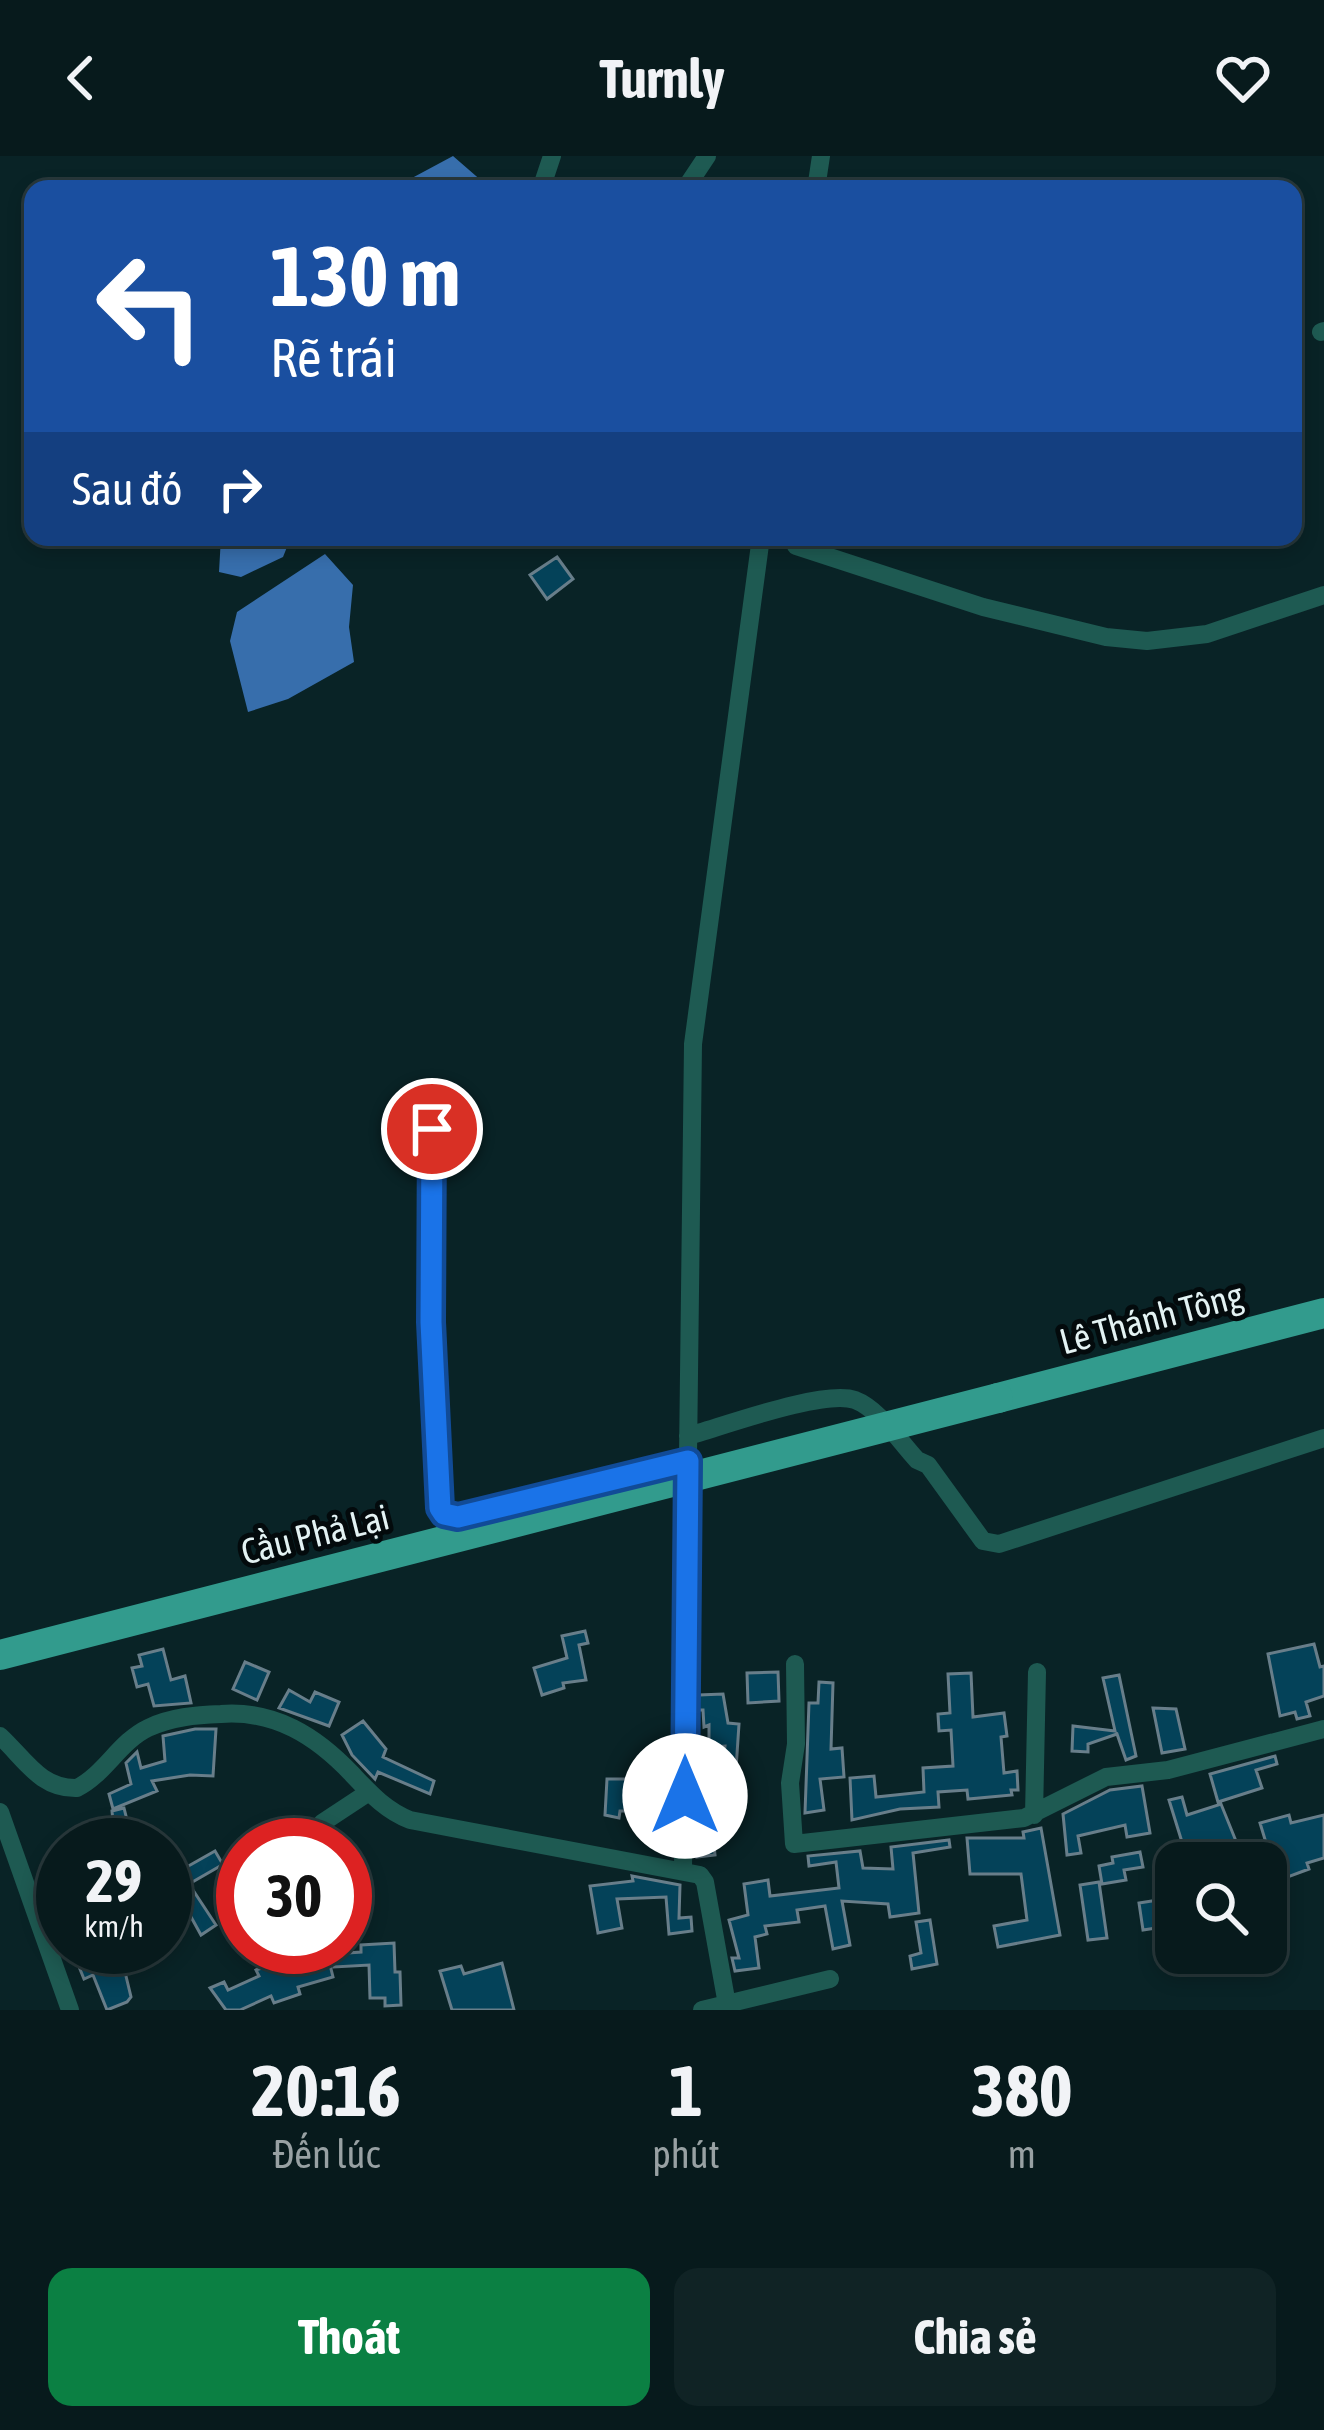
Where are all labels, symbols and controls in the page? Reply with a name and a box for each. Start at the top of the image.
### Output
icon: back [48,45,114,111]
icon: heart [1210,45,1276,111]
text: Turnly [599,48,725,109]
icon: left [72,228,228,384]
text: 130 m [270,228,460,324]
text: Rẽ trái [270,327,397,388]
icon: right [207,456,273,522]
text: Sau đó [72,463,183,515]
pin [381,1078,483,1180]
icon: arrive [399,1096,465,1162]
street label: Lê Thánh Tông [1055,1273,1248,1363]
street label: Cầu Phả Lại [237,1495,393,1573]
position arrow [622,1733,748,1859]
speed limit sign: 30 [216,1818,372,1974]
map controls [1155,1842,1287,1974]
button: search [1155,1842,1287,1974]
text: 29 [86,1846,142,1915]
text: km/h [84,1909,144,1943]
text: 20:16 [251,2049,401,2131]
text: 1 [669,2049,703,2131]
text: 380 [971,2049,1073,2131]
text: Đến lúc [272,2132,380,2176]
text: phút [652,2132,720,2176]
text: m [1008,2132,1036,2176]
button: Thoát [48,2268,650,2406]
button: Chia sẻ [674,2268,1276,2406]

